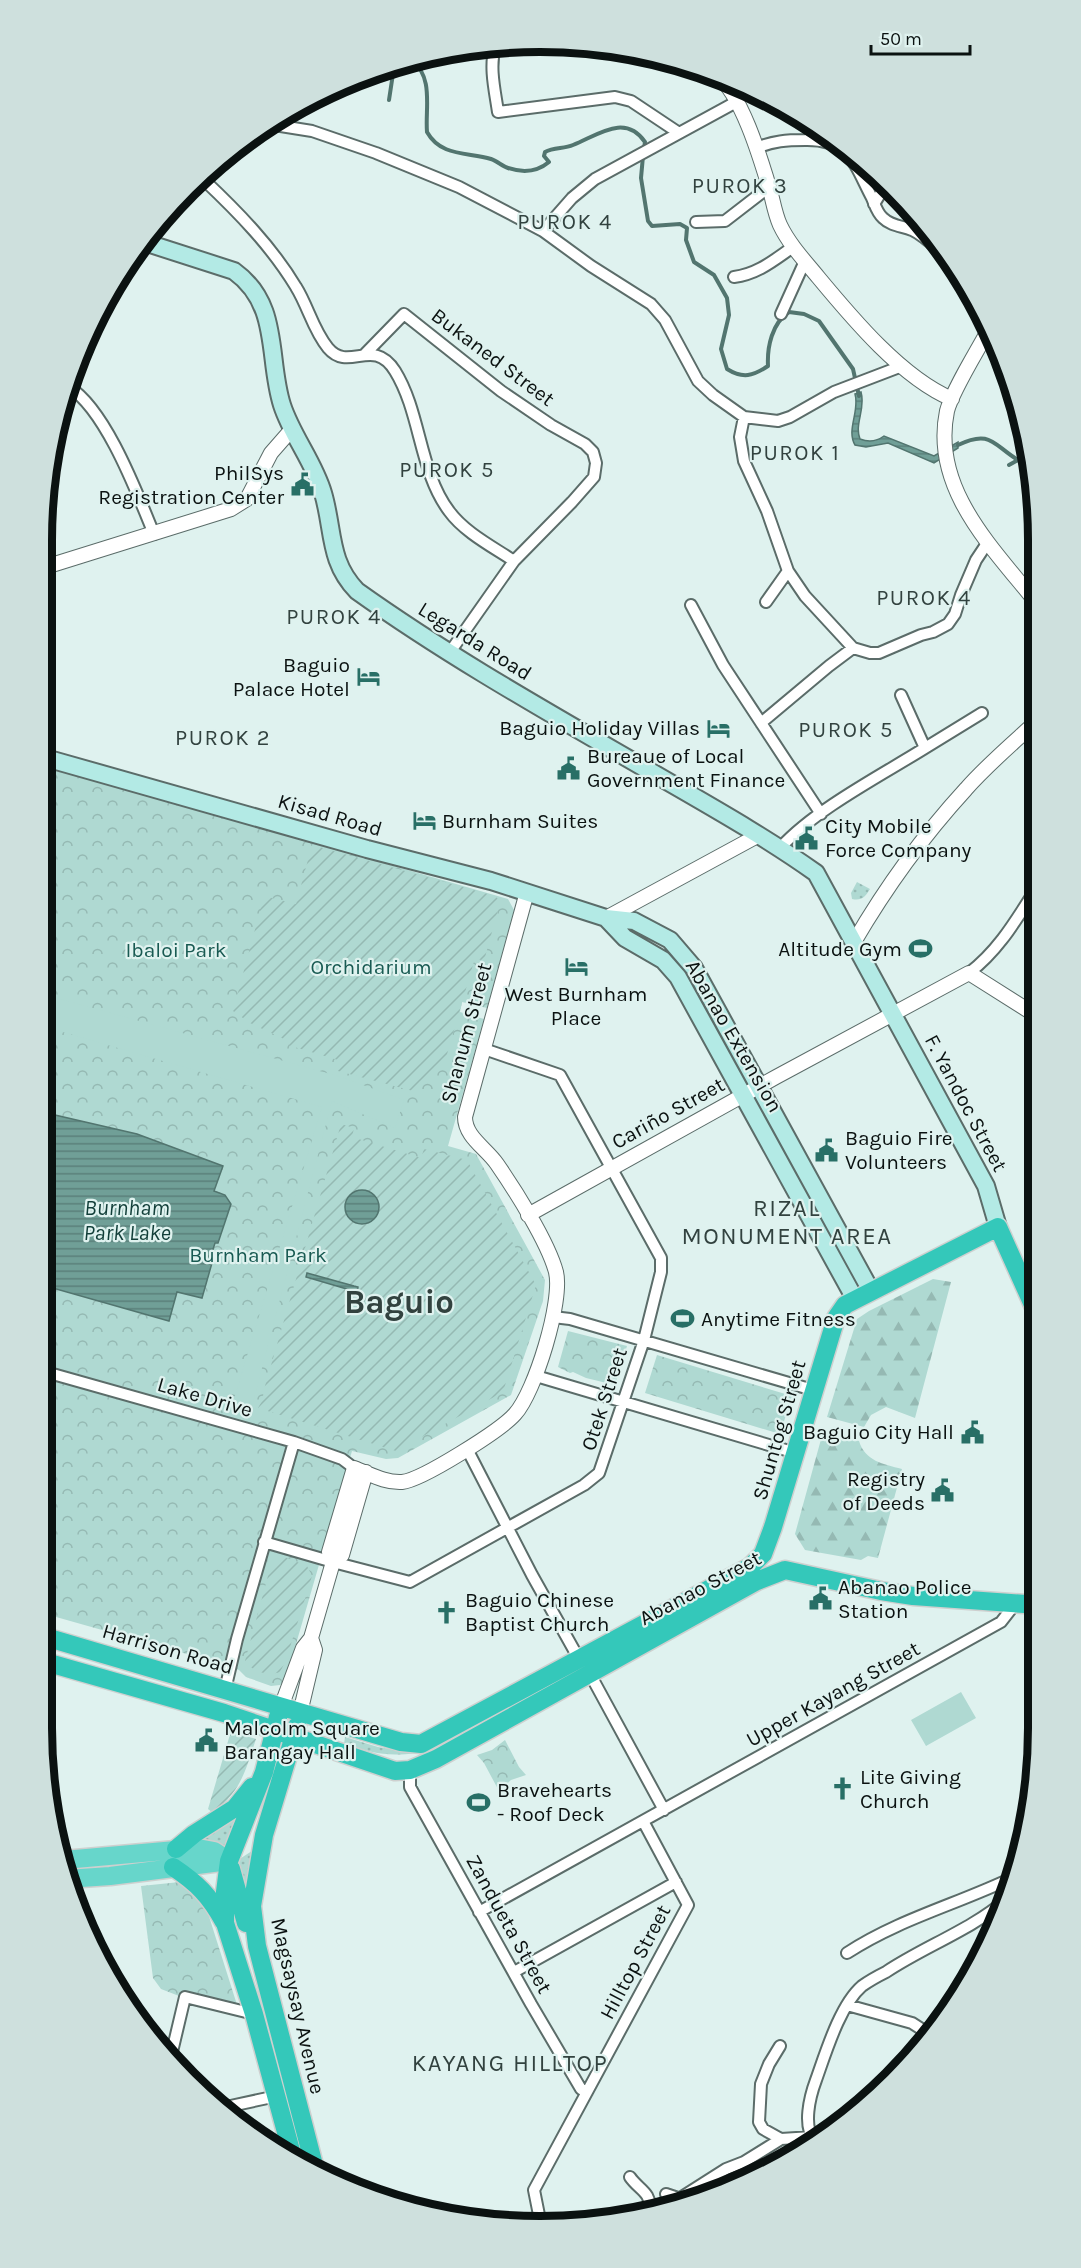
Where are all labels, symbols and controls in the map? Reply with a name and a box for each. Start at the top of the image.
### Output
scale bar [871,18,970,56]
text: 50 m [880,28,922,50]
district label: PUROK 3 [692,173,788,199]
district label: PUROK 4 [517,209,613,235]
street label: Bukaned Street [427,303,559,411]
district label: PUROK 1 [750,440,840,466]
district label: PUROK 5 [399,457,495,483]
place label: PhilSys Registration Center [98,461,284,509]
public building icon: PhilSys Registration Center [289,472,315,498]
district label: PUROK 4 [876,585,972,611]
street label: Legarda Road [414,597,536,685]
district label: PUROK 4 [286,604,382,630]
place label: Baguio Palace Hotel [233,653,350,701]
hotel icon: Baguio Palace Hotel [355,664,381,690]
hotel icon: Baguio Holiday Villas [705,715,731,741]
place label: Baguio Holiday Villas [499,716,700,740]
district label: PUROK 5 [798,717,894,743]
district label: PUROK 2 [175,725,271,751]
place label: Bureaue of Local Government Finance [587,744,785,792]
public building icon: Bureaue of Local Government Finance [556,755,582,781]
street label: Kisad Road [275,789,385,841]
hotel icon: Burnham Suites [411,808,437,834]
place label: Burnham Suites [442,809,598,833]
place label: City Mobile Force Company [825,814,972,862]
public building icon: City Mobile Force Company [794,825,820,851]
sports icon: Altitude Gym [907,936,933,962]
place label: Altitude Gym [778,937,902,961]
park label: Ibaloi Park [125,938,227,962]
hotel icon: West Burnham Place [563,953,589,979]
park label: Orchidarium [310,955,432,979]
street label: Abanao Extension [681,955,787,1117]
street label: Shanum Street [436,960,496,1106]
place label: West Burnham Place [505,982,647,1030]
street label: F. Yandoc Street [920,1030,1012,1176]
street label: Cariño Street [607,1072,729,1154]
place label: Baguio Fire Volunteers [845,1126,953,1174]
public building icon: Baguio Fire Volunteers [814,1137,840,1163]
district label: RIZAL MONUMENT AREA [681,1194,893,1250]
water label: Burnham Park Lake [83,1195,171,1246]
park label: Burnham Park [189,1243,327,1267]
district label: Baguio [344,1283,454,1321]
sports icon: Anytime Fitness [670,1306,696,1332]
place label: Anytime Fitness [701,1307,856,1331]
street label: Otek Street [576,1344,632,1453]
street label: Shuntog Street [748,1357,810,1503]
street label: Lake Drive [155,1372,255,1422]
public building icon: Baguio City Hall [959,1419,985,1445]
place label: Baguio City Hall [803,1420,954,1444]
place label: Registry of Deeds [842,1467,925,1515]
public building icon: Registry of Deeds [930,1478,956,1504]
street label: Abanao Street [635,1546,765,1630]
place label: Abanao Police Station [838,1575,972,1623]
public building icon: Abanao Police Station [807,1586,833,1612]
place label: Baguio Chinese Baptist Church [465,1588,614,1636]
church icon: Baguio Chinese Baptist Church [434,1599,460,1625]
street label: Harrison Road [100,1619,236,1679]
street label: Upper Kayang Street [742,1636,924,1752]
place label: Malcolm Square Barangay Hall [224,1716,380,1764]
public building icon: Malcolm Square Barangay Hall [193,1727,219,1753]
place label: Lite Giving Church [860,1765,961,1813]
church icon: Lite Giving Church [829,1776,855,1802]
place label: Bravehearts - Roof Deck [497,1778,612,1826]
sports icon: Bravehearts - Roof Deck [466,1789,492,1815]
street label: Zandueta Street [461,1851,557,1998]
street label: Hilltop Street [595,1901,675,2023]
street label: Magsaysay Avenue [266,1916,330,2096]
district label: KAYANG HILLTOP [412,2049,608,2077]

